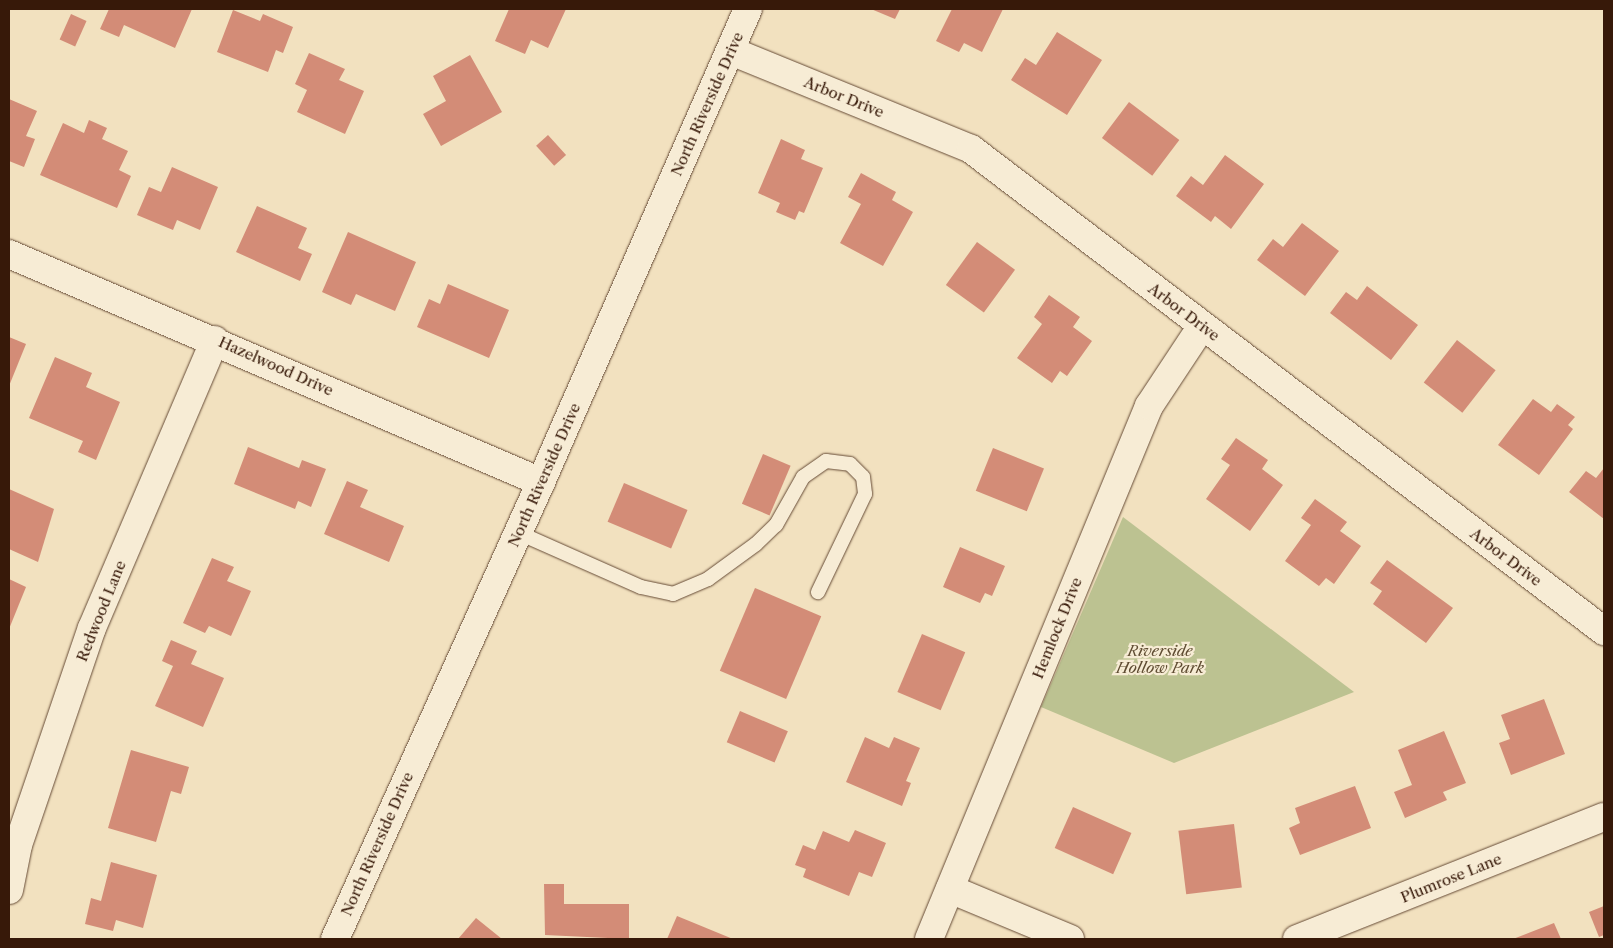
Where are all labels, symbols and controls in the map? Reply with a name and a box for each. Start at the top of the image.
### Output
street label: North Riverside Drive [667,29,747,179]
street label: Arbor Drive [801,73,887,121]
street label: Arbor Drive [1145,279,1223,345]
street label: Hazelwood Drive [216,333,336,399]
street label: North Riverside Drive [504,400,584,550]
street label: Arbor Drive [1467,524,1545,590]
street label: Redwood Lane [73,558,129,664]
street label: Hemlock Drive [1028,575,1086,681]
park label: Riverside Hollow Park [1116,641,1204,676]
street label: North Riverside Drive [337,769,417,919]
street label: Plumrose Lane [1398,850,1504,906]

